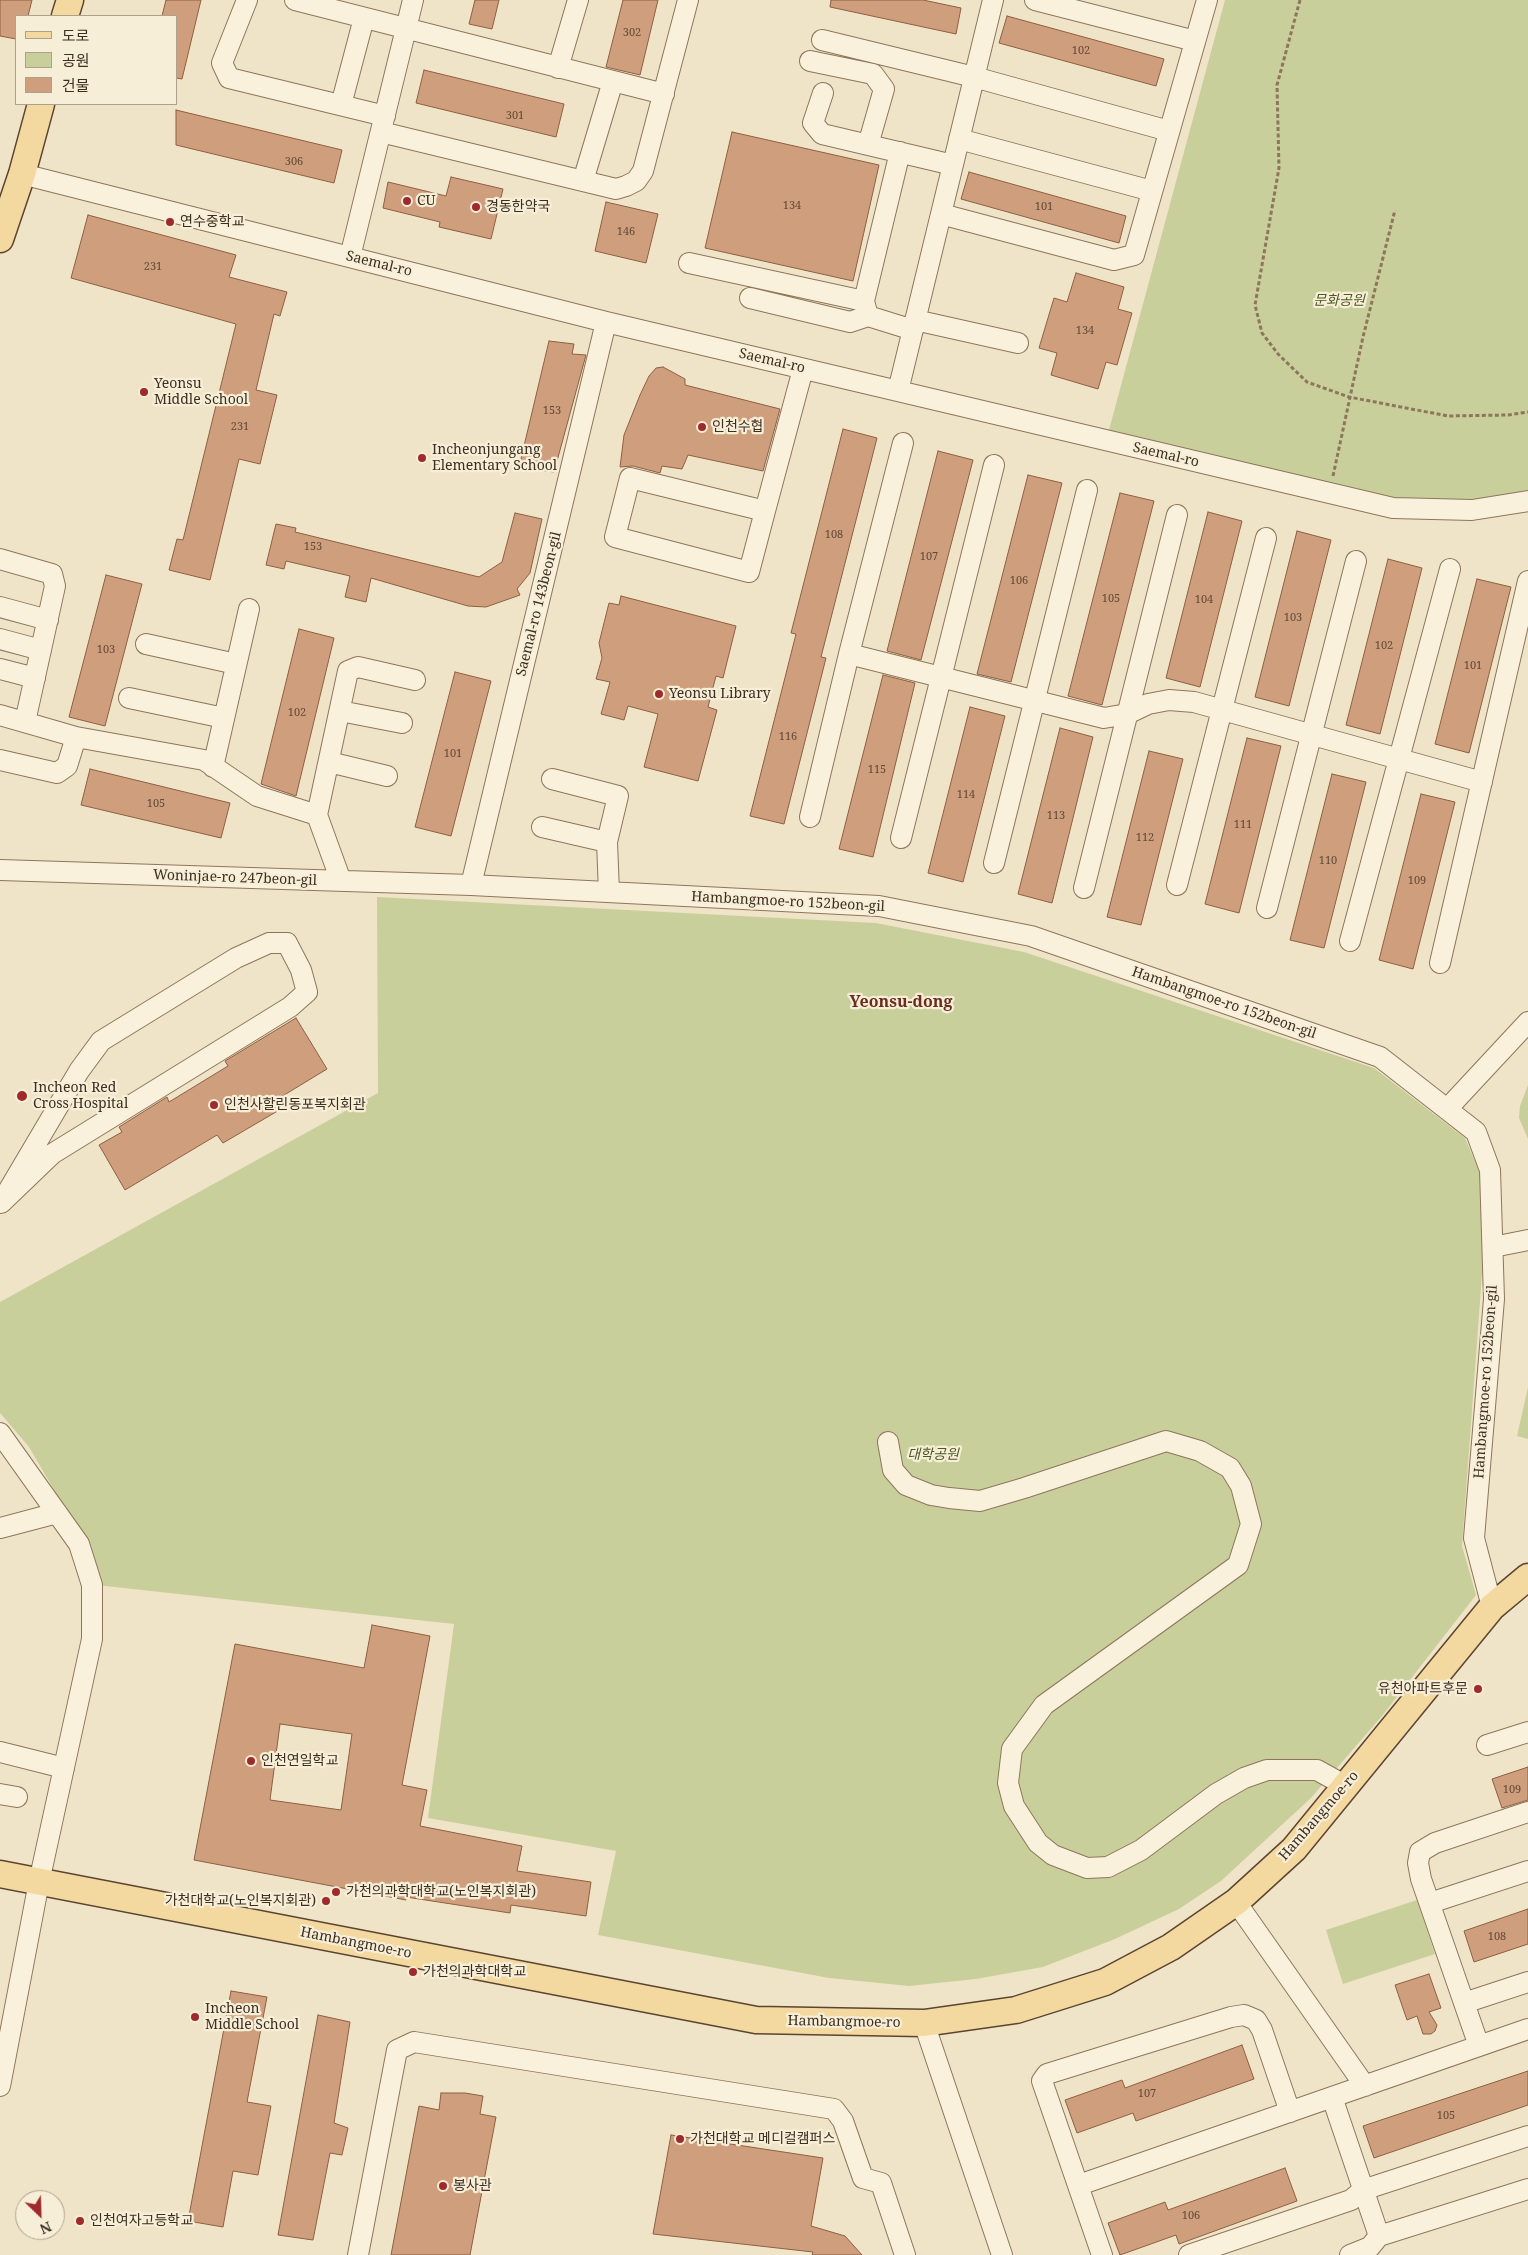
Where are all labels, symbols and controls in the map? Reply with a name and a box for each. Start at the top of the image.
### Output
legend [15,15,178,105]
text: 도로 [62,25,90,45]
house number: 302 [623,26,641,40]
house number: 102 [1072,44,1090,58]
text: 공원 [62,50,90,70]
text: 건물 [62,75,90,95]
house number: 301 [506,109,524,123]
house number: 306 [285,155,303,169]
place label: CU [417,193,436,209]
marker: CU [401,195,413,207]
place label: 경동한약국 [486,199,550,215]
house number: 134 [783,199,801,213]
house number: 101 [1035,200,1053,214]
marker: 경동한약국 [470,201,482,213]
place label: 연수중학교 [180,214,244,230]
marker: 연수중학교 [164,216,176,228]
house number: 146 [617,225,635,239]
street label: Saemal-ro [344,248,414,280]
house number: 231 [144,260,162,274]
park label: 문화공원 [1313,293,1365,309]
house number: 134 [1076,324,1094,338]
street label: Saemal-ro [737,345,807,377]
place label: Yeonsu Middle School [154,376,248,408]
marker: Yeonsu Middle School [138,386,150,398]
house number: 153 [543,404,561,418]
place label: 인천수협 [712,419,764,435]
house number: 231 [231,420,249,434]
marker: 인천수협 [696,421,708,433]
street label: Saemal-ro [1131,439,1201,471]
place label: Incheonjungang Elementary School [432,442,557,474]
marker: Incheonjungang Elementary School [416,452,428,464]
house number: 108 [825,528,843,542]
street label: Saemal-ro 143beon-gil [513,530,565,678]
house number: 153 [304,540,322,554]
house number: 107 [920,550,938,564]
house number: 106 [1010,574,1028,588]
house number: 105 [1102,592,1120,606]
house number: 104 [1195,593,1213,607]
house number: 103 [1284,611,1302,625]
house number: 102 [1375,639,1393,653]
house number: 103 [97,643,115,657]
house number: 101 [1464,659,1482,673]
place label: Yeonsu Library [669,686,771,702]
marker: Yeonsu Library [653,688,665,700]
house number: 102 [288,706,306,720]
house number: 116 [779,730,797,744]
house number: 101 [444,747,462,761]
house number: 115 [868,763,886,777]
house number: 114 [957,788,975,802]
house number: 105 [147,797,165,811]
house number: 113 [1047,809,1065,823]
house number: 111 [1234,818,1252,832]
house number: 112 [1136,831,1154,845]
house number: 110 [1319,854,1337,868]
street label: Woninjae-ro 247beon-gil [153,867,317,889]
house number: 109 [1408,874,1426,888]
street label: Hambangmoe-ro 152beon-gil [691,889,885,915]
street label: Hambangmoe-ro 152beon-gil [1130,963,1318,1043]
district label: Yeonsu-dong [850,992,952,1012]
place label: Incheon Red Cross Hospital [33,1080,128,1112]
marker: Incheon Red Cross Hospital [15,1089,29,1103]
place label: 인천사할린동포복지회관 [224,1097,366,1113]
marker: 인천사할린동포복지회관 [208,1099,220,1111]
street label: Hambangmoe-ro 152beon-gil [1471,1285,1501,1479]
park label: 대학공원 [907,1447,959,1463]
place label: 유천아파트후문 [1378,1681,1468,1697]
marker: 유천아파트후문 [1472,1683,1484,1695]
place label: 인천연일학교 [261,1753,338,1769]
marker: 인천연일학교 [245,1755,257,1767]
street label: Hambangmoe-ro [1276,1768,1362,1864]
house number: 109 [1503,1783,1521,1797]
place label: 가천의과학대학교(노인복지회관) [346,1884,536,1900]
marker: 가천의과학대학교(노인복지회관) [330,1886,342,1898]
place label: 가천대학교(노인복지회관) [165,1893,316,1909]
marker: 가천대학교(노인복지회관) [320,1895,332,1907]
street label: Hambangmoe-ro [299,1924,413,1962]
house number: 108 [1488,1930,1506,1944]
place label: 가천의과학대학교 [423,1964,526,1980]
marker: 가천의과학대학교 [407,1966,419,1978]
place label: Incheon Middle School [205,2001,299,2034]
marker: Incheon Middle School [189,2011,201,2023]
street label: Hambangmoe-ro [787,2013,901,2031]
house number: 107 [1138,2087,1156,2101]
house number: 105 [1437,2109,1455,2123]
place label: 가천대학교 메디컬캠퍼스 [690,2131,835,2147]
marker: 가천대학교 메디컬캠퍼스 [674,2133,686,2145]
place label: 봉사관 [453,2178,492,2194]
marker: 봉사관 [437,2180,449,2192]
north arrow [15,2190,65,2240]
house number: 106 [1182,2209,1200,2223]
place label: 인천여자고등학교 [90,2213,193,2229]
marker: 인천여자고등학교 [74,2215,86,2227]
text: N [37,2217,55,2239]

